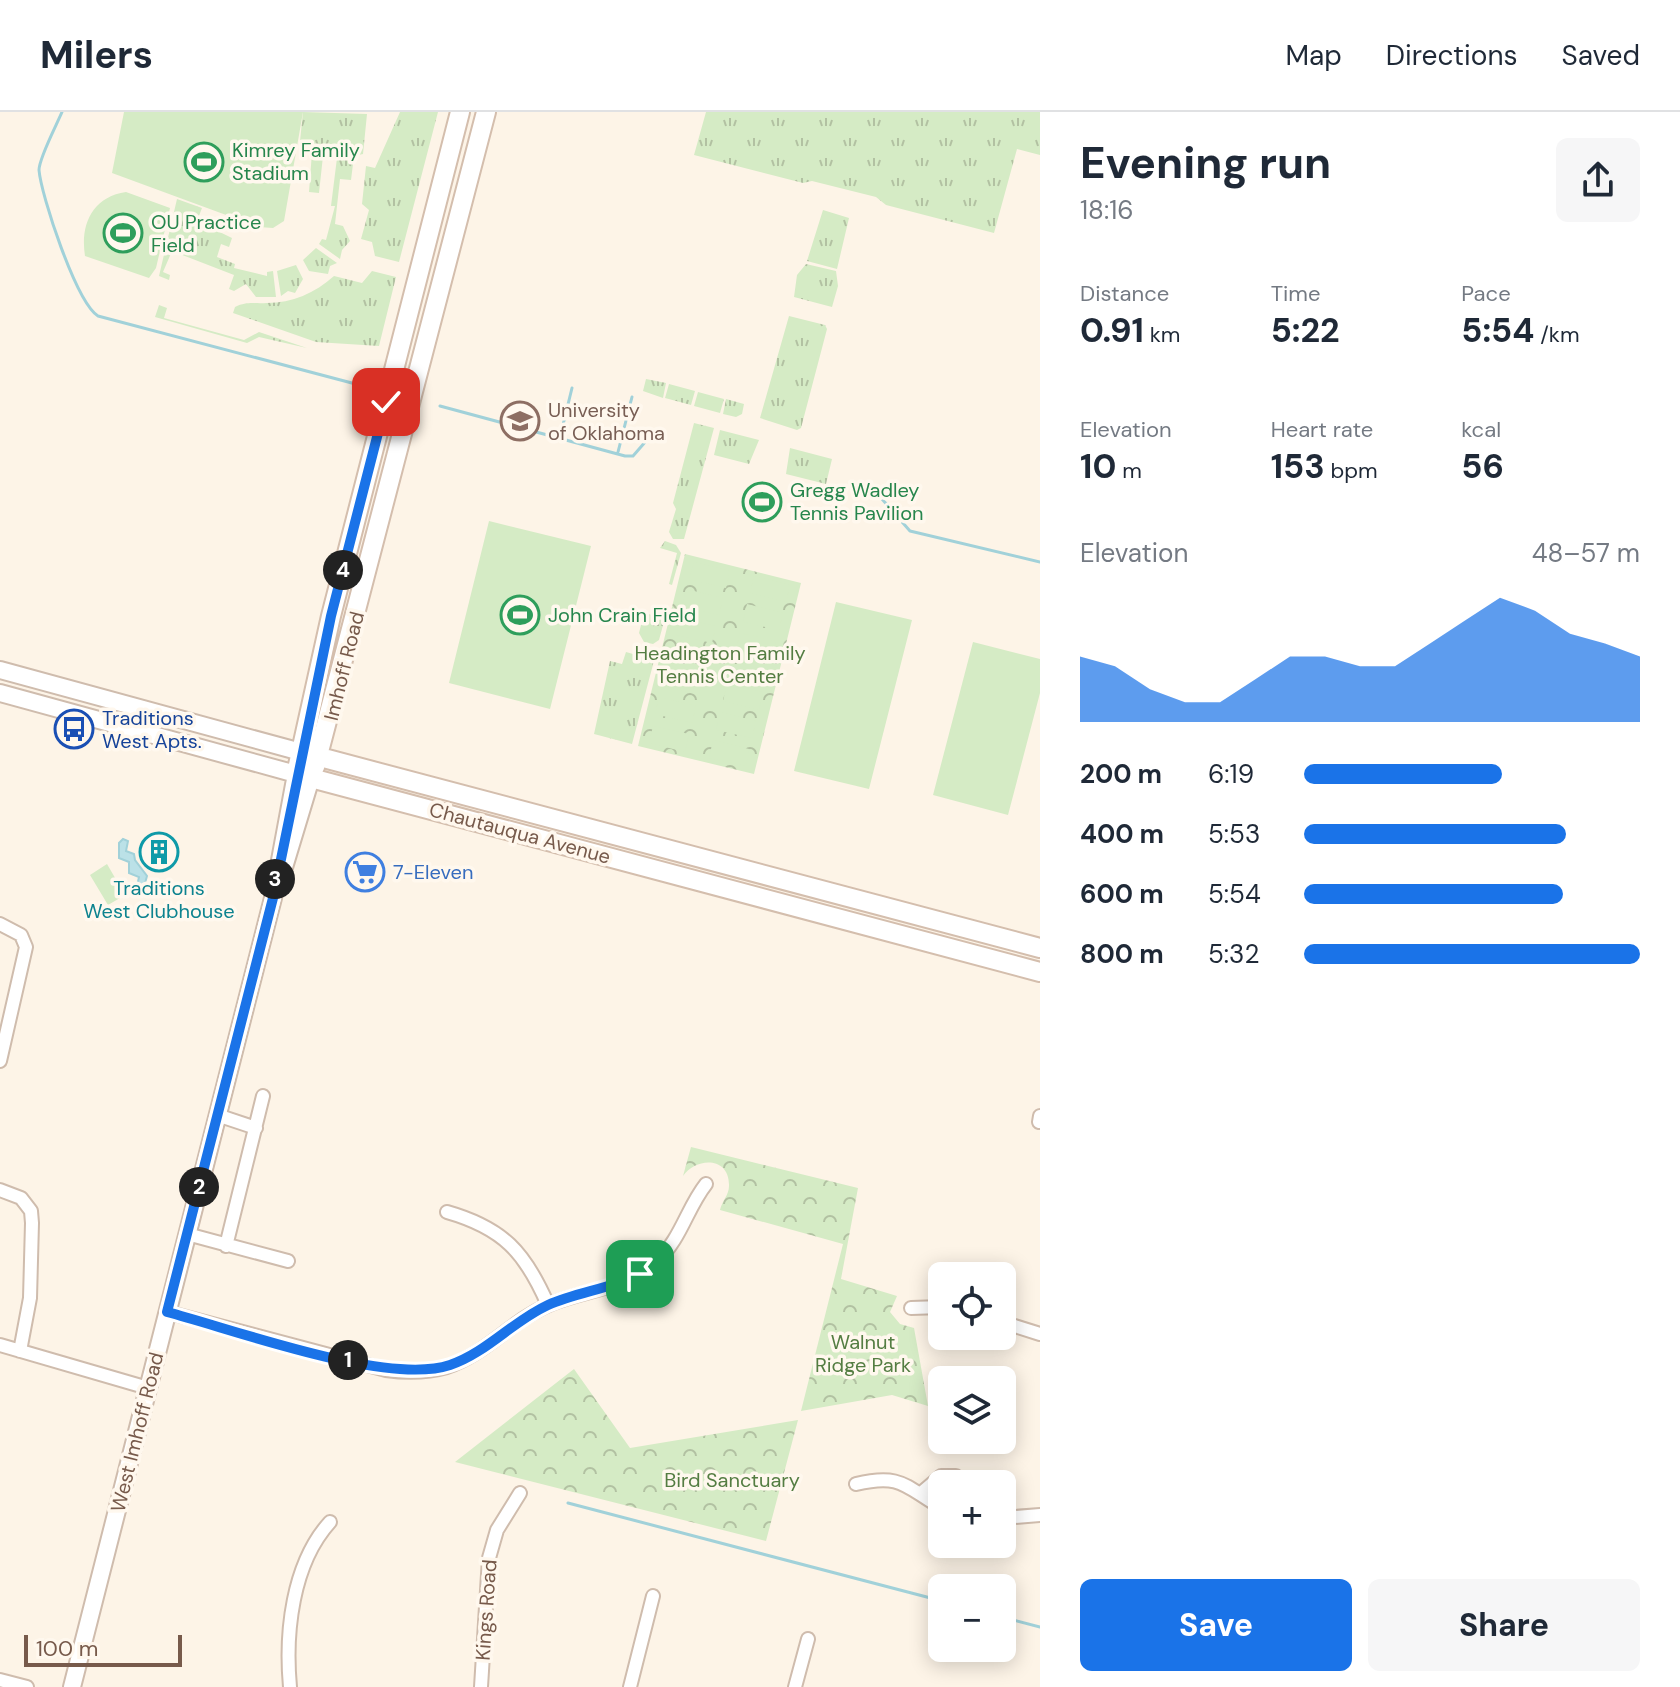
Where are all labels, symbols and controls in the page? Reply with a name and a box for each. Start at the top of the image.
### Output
text: Milers [40,30,153,80]
text: Map [1285,37,1342,74]
text: Directions [1386,37,1518,74]
text: Saved [1562,37,1640,74]
text: Evening run [1080,134,1331,192]
place label: Kimrey Family Stadium [232,137,360,186]
button: share [1556,138,1640,222]
sports icon: Kimrey Family Stadium [183,141,225,183]
text: 18:16 [1080,193,1134,227]
place label: OU Practice Field [151,209,261,258]
sports icon: OU Practice Field [102,212,144,254]
text: Distance [1080,279,1169,308]
text: Time [1271,279,1320,308]
text: Pace [1461,279,1511,308]
text: 0.91 [1080,308,1144,353]
text: 5:22 [1271,308,1340,353]
text: 5:54 [1461,308,1534,353]
text: km [1144,320,1180,349]
text: /km [1534,320,1580,349]
pin [352,368,420,436]
icon: check [364,380,408,424]
place label: University of Oklahoma [548,397,665,446]
school or university icon: University of Oklahoma [499,400,541,442]
text: Elevation [1080,415,1172,444]
text: Heart rate [1271,415,1373,444]
text: kcal [1461,415,1501,444]
text: 10 [1080,444,1116,489]
text: 153 [1271,444,1325,489]
text: 56 [1461,444,1504,489]
text: m [1116,456,1142,485]
text: bpm [1325,456,1378,485]
place label: Gregg Wadley Tennis Pavilion [790,477,923,526]
sports icon: Gregg Wadley Tennis Pavilion [741,481,783,523]
text: Elevation [1080,536,1188,570]
text: 48–57 m [1532,536,1640,570]
pin: 4 [323,550,363,590]
text: 4 [336,555,350,584]
sports icon: John Crain Field [499,594,541,636]
place label: John Crain Field [548,602,696,628]
street label: Imhoff Road [318,609,370,723]
park label: Headington Family Tennis Center [634,640,806,689]
place label: Traditions West Apts. [102,705,202,754]
bus stop icon: Traditions West Apts. [53,708,95,750]
text: 200 m [1080,757,1162,791]
text: 6:19 [1208,757,1254,791]
street label: Chautauqua Avenue [427,796,613,870]
text: 400 m [1080,817,1164,851]
text: 5:53 [1208,817,1260,851]
building icon: Traditions West Clubhouse [138,831,180,873]
supermarket icon: 7-Eleven [344,851,386,893]
pin: 3 [255,859,295,899]
place label: 7-Eleven [393,859,473,885]
text: 3 [268,864,282,893]
place label: Traditions West Clubhouse [83,875,235,924]
text: 600 m [1080,877,1164,911]
text: 5:54 [1208,877,1261,911]
text: 800 m [1080,937,1164,971]
text: 5:32 [1208,937,1259,971]
pin: 2 [179,1167,219,1207]
text: 2 [193,1172,205,1201]
pin [606,1240,674,1308]
icon: arrive [618,1252,662,1296]
map controls [928,1262,1016,1662]
button: locate [928,1262,1016,1350]
park label: Walnut Ridge Park [815,1329,911,1378]
pin: 1 [328,1340,368,1380]
text: 1 [344,1345,352,1374]
street label: West Imhoff Road [105,1349,169,1515]
button: layers [928,1366,1016,1454]
park label: Bird Sanctuary [664,1467,800,1493]
button: + [928,1470,1016,1558]
street label: Kings Road [470,1559,502,1661]
button: − [928,1574,1016,1662]
button: Save [1080,1579,1352,1671]
button: Share [1368,1579,1640,1671]
scale bar [24,1631,182,1667]
text: 100 m [36,1634,98,1663]

